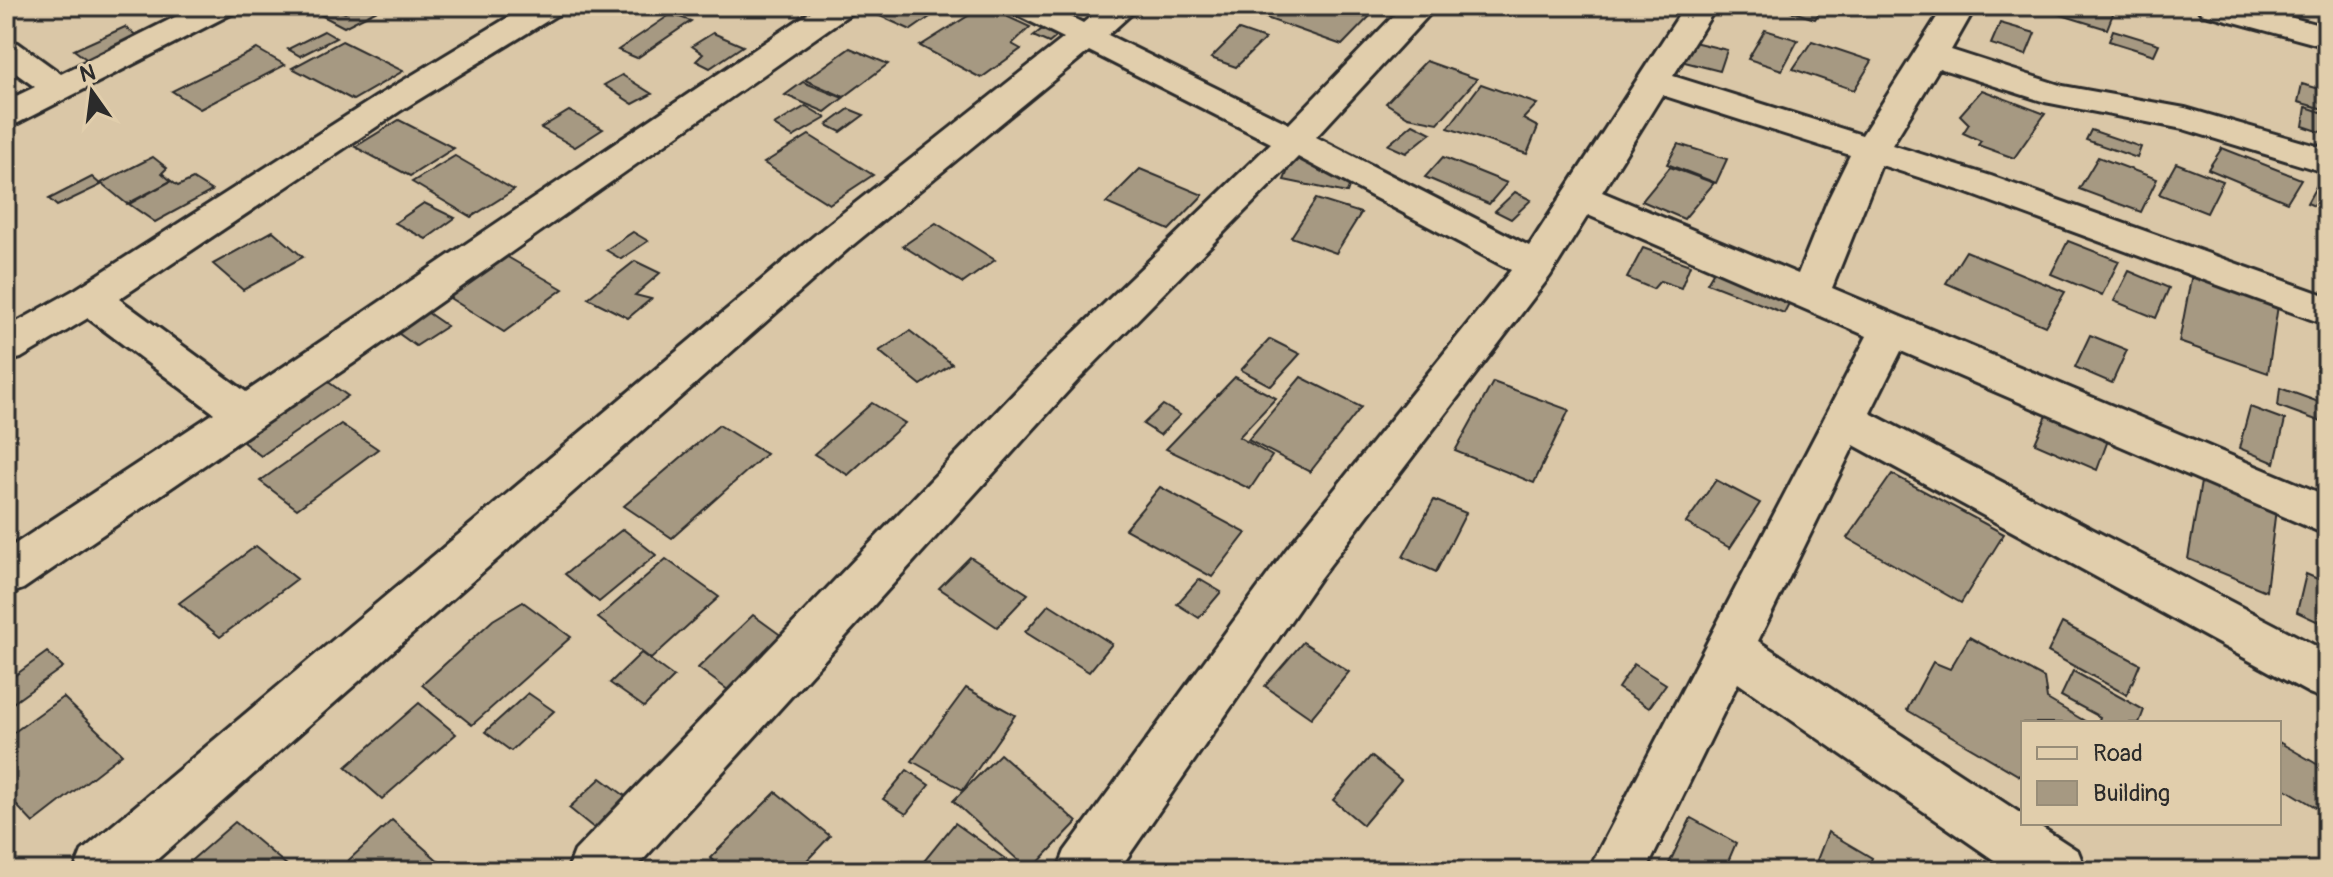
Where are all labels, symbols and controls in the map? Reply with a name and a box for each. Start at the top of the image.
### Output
north arrow [52,52,132,132]
text: N [77,58,98,89]
legend [2021,721,2281,825]
text: Road [2093,739,2143,768]
text: Building [2093,779,2170,808]

